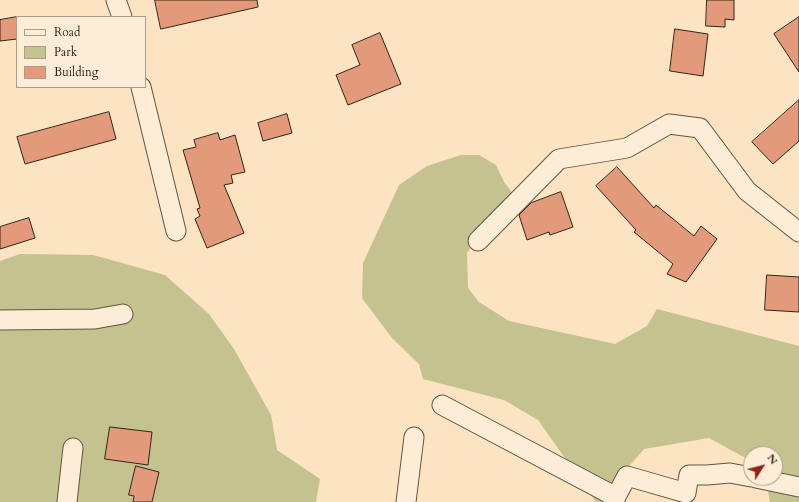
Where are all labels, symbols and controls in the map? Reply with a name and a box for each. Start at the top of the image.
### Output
legend [16,16,146,88]
text: Road [54,24,80,40]
text: Park [54,44,77,60]
text: Building [54,64,98,80]
north arrow [743,446,783,486]
text: N [763,451,781,468]

